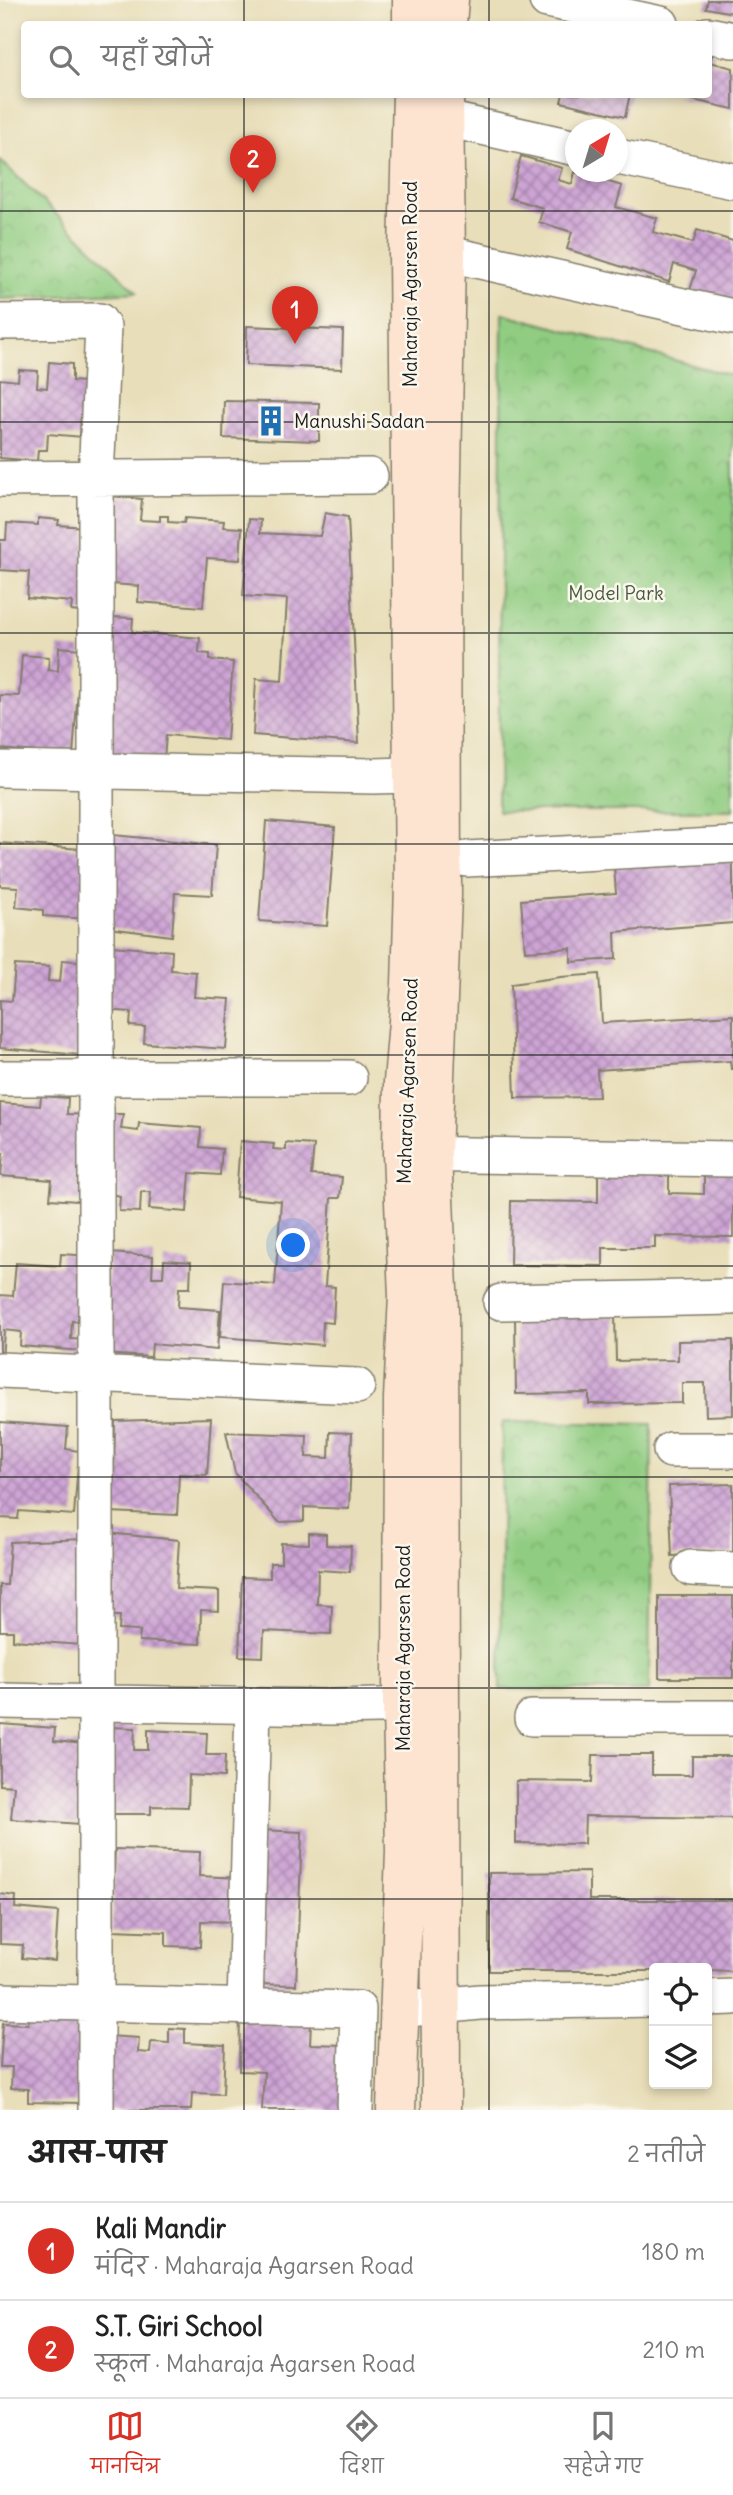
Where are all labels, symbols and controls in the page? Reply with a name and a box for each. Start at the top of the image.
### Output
search box [21,21,712,98]
text: यहाँ खोजें [101,40,212,73]
icon: search [45,41,83,79]
north arrow [565,119,628,182]
pin: 2 [230,135,276,193]
street label: Maharaja Agarsen Road [398,181,422,387]
pin: 1 [272,286,318,344]
building icon: Manushi Sadan [254,404,288,438]
place label: Manushi Sadan [294,409,425,433]
park label: Model Park [568,581,664,605]
street label: Maharaja Agarsen Road [391,977,423,1185]
your location [276,1228,310,1262]
street label: Maharaja Agarsen Road [391,1545,415,1751]
map controls [649,1963,712,2089]
button: locate [649,1963,712,2026]
button: layers [649,2026,712,2089]
text: आस-पास [28,2133,166,2171]
text: 2 नतीजे [627,2139,705,2168]
text: Kali Mandir [95,2212,226,2245]
text: 1 [46,2237,56,2266]
text: 180 m [642,2237,705,2266]
text: मंदिर · Maharaja Agarsen Road [95,2251,414,2280]
text: S.T. Giri School [95,2310,263,2343]
text: 2 [45,2335,57,2364]
text: 210 m [642,2335,705,2364]
text: स्कूल · Maharaja Agarsen Road [95,2349,415,2378]
tab: मानचित्र [90,2407,160,2487]
tab: दिशा [341,2407,384,2487]
tab: सहेजे गए [564,2407,643,2487]

